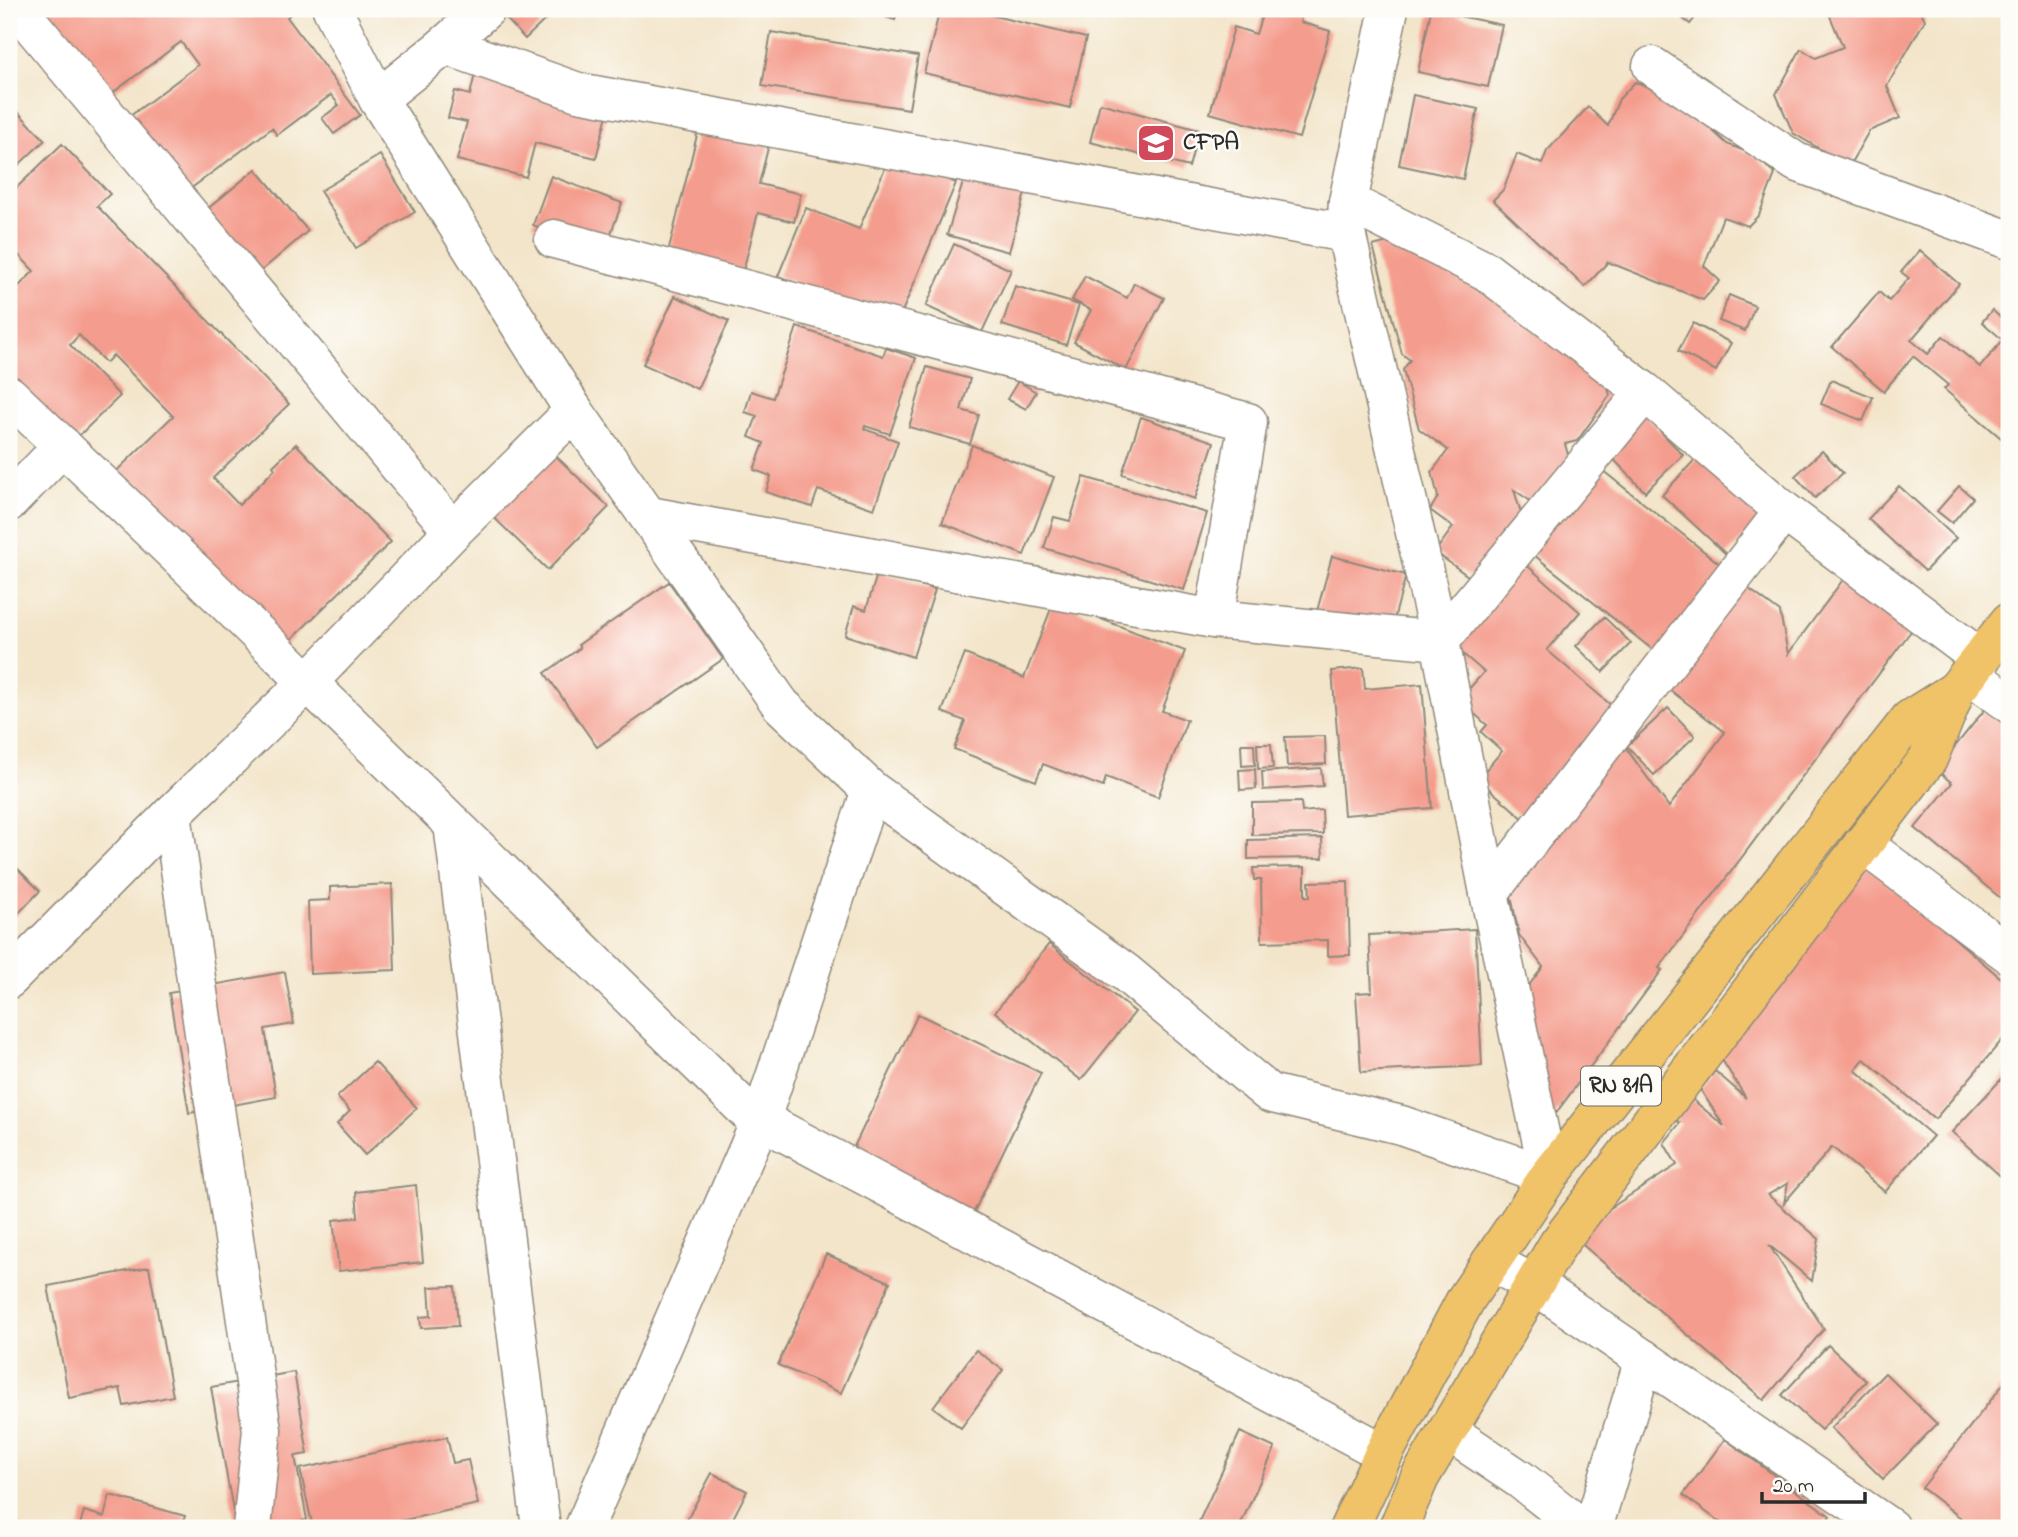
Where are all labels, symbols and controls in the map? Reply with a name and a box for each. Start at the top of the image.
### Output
school or university icon: CFPA [1135,122,1177,164]
place label: CFPA [1183,126,1239,161]
road number: RN 81A [1581,1066,1661,1106]
scale bar [1762,1460,1866,1504]
text: 20 m [1773,1472,1814,1502]

